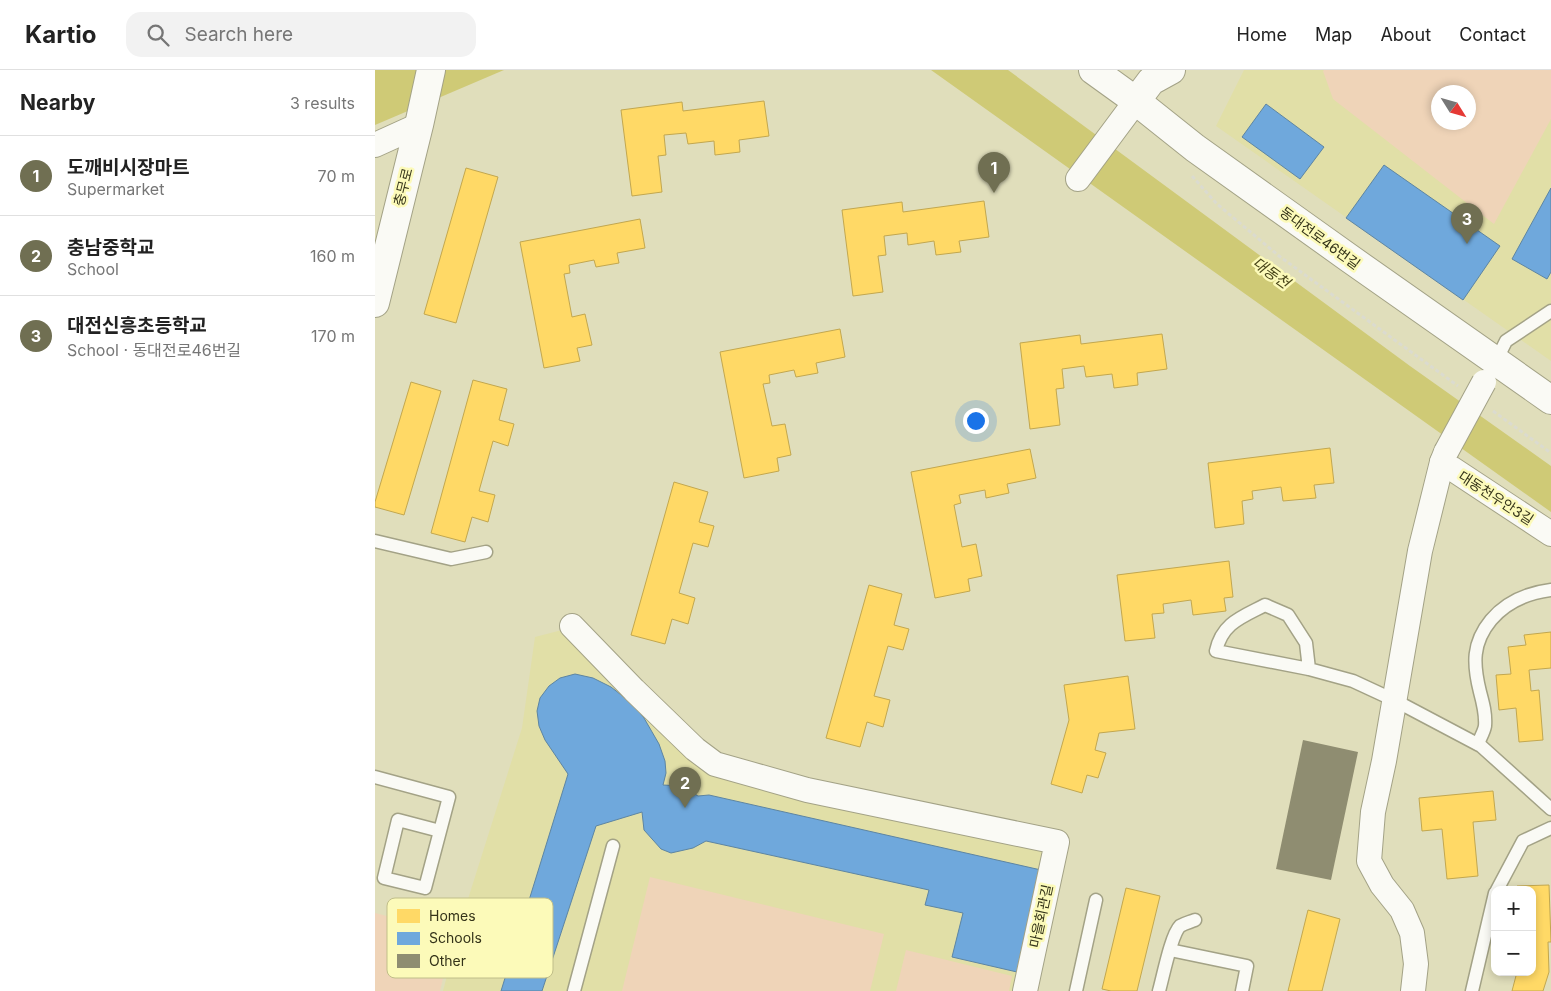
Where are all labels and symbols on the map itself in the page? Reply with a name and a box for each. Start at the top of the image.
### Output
north arrow [1431,85,1476,130]
pin: 1 [978,152,1010,193]
street label: 충무로 [390,166,415,208]
street label: 동대전로46번길 [1277,203,1364,272]
pin: 3 [1451,203,1483,244]
water label: 대동천 [1249,253,1295,294]
your location [963,408,989,434]
street label: 대동천우안3길 [1456,467,1537,528]
pin: 2 [669,767,701,808]
street label: 마을회관길 [1026,883,1056,949]
legend [387,898,553,978]
text: Homes [429,907,476,924]
text: Schools [429,929,482,946]
text: Other [429,952,466,969]

